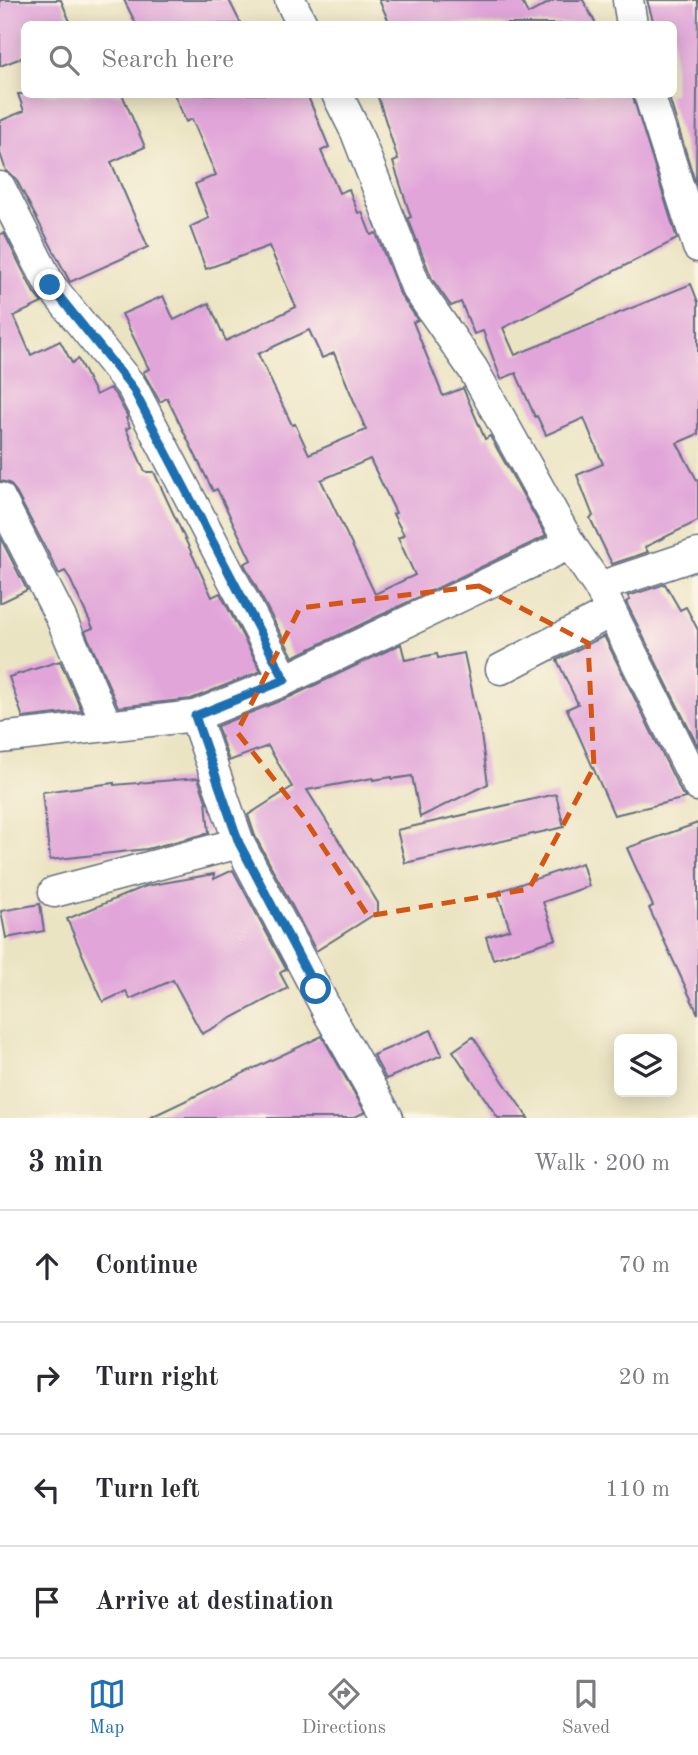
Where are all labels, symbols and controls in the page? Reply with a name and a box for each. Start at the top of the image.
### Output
search box [21,21,677,98]
icon: search [45,41,83,79]
text: Search here [101,47,234,73]
route end [34,269,65,300]
route start [300,973,331,1004]
map controls [614,1034,677,1097]
button: layers [614,1034,677,1097]
text: 3 min [28,1148,103,1178]
text: Walk · 200 m [534,1152,670,1175]
icon: ahead [28,1247,66,1285]
text: Continue [95,1253,198,1279]
text: 70 m [619,1254,670,1277]
icon: right [28,1359,66,1397]
text: Turn right [95,1365,218,1391]
text: 20 m [619,1366,670,1389]
icon: left [28,1471,66,1509]
text: Turn left [95,1477,200,1503]
text: 110 m [605,1478,670,1501]
icon: arrive [28,1583,66,1621]
text: Arrive at destination [95,1589,334,1615]
tab: Map [88,1675,126,1740]
tab: Directions [302,1675,386,1740]
tab: Saved [562,1675,610,1740]

